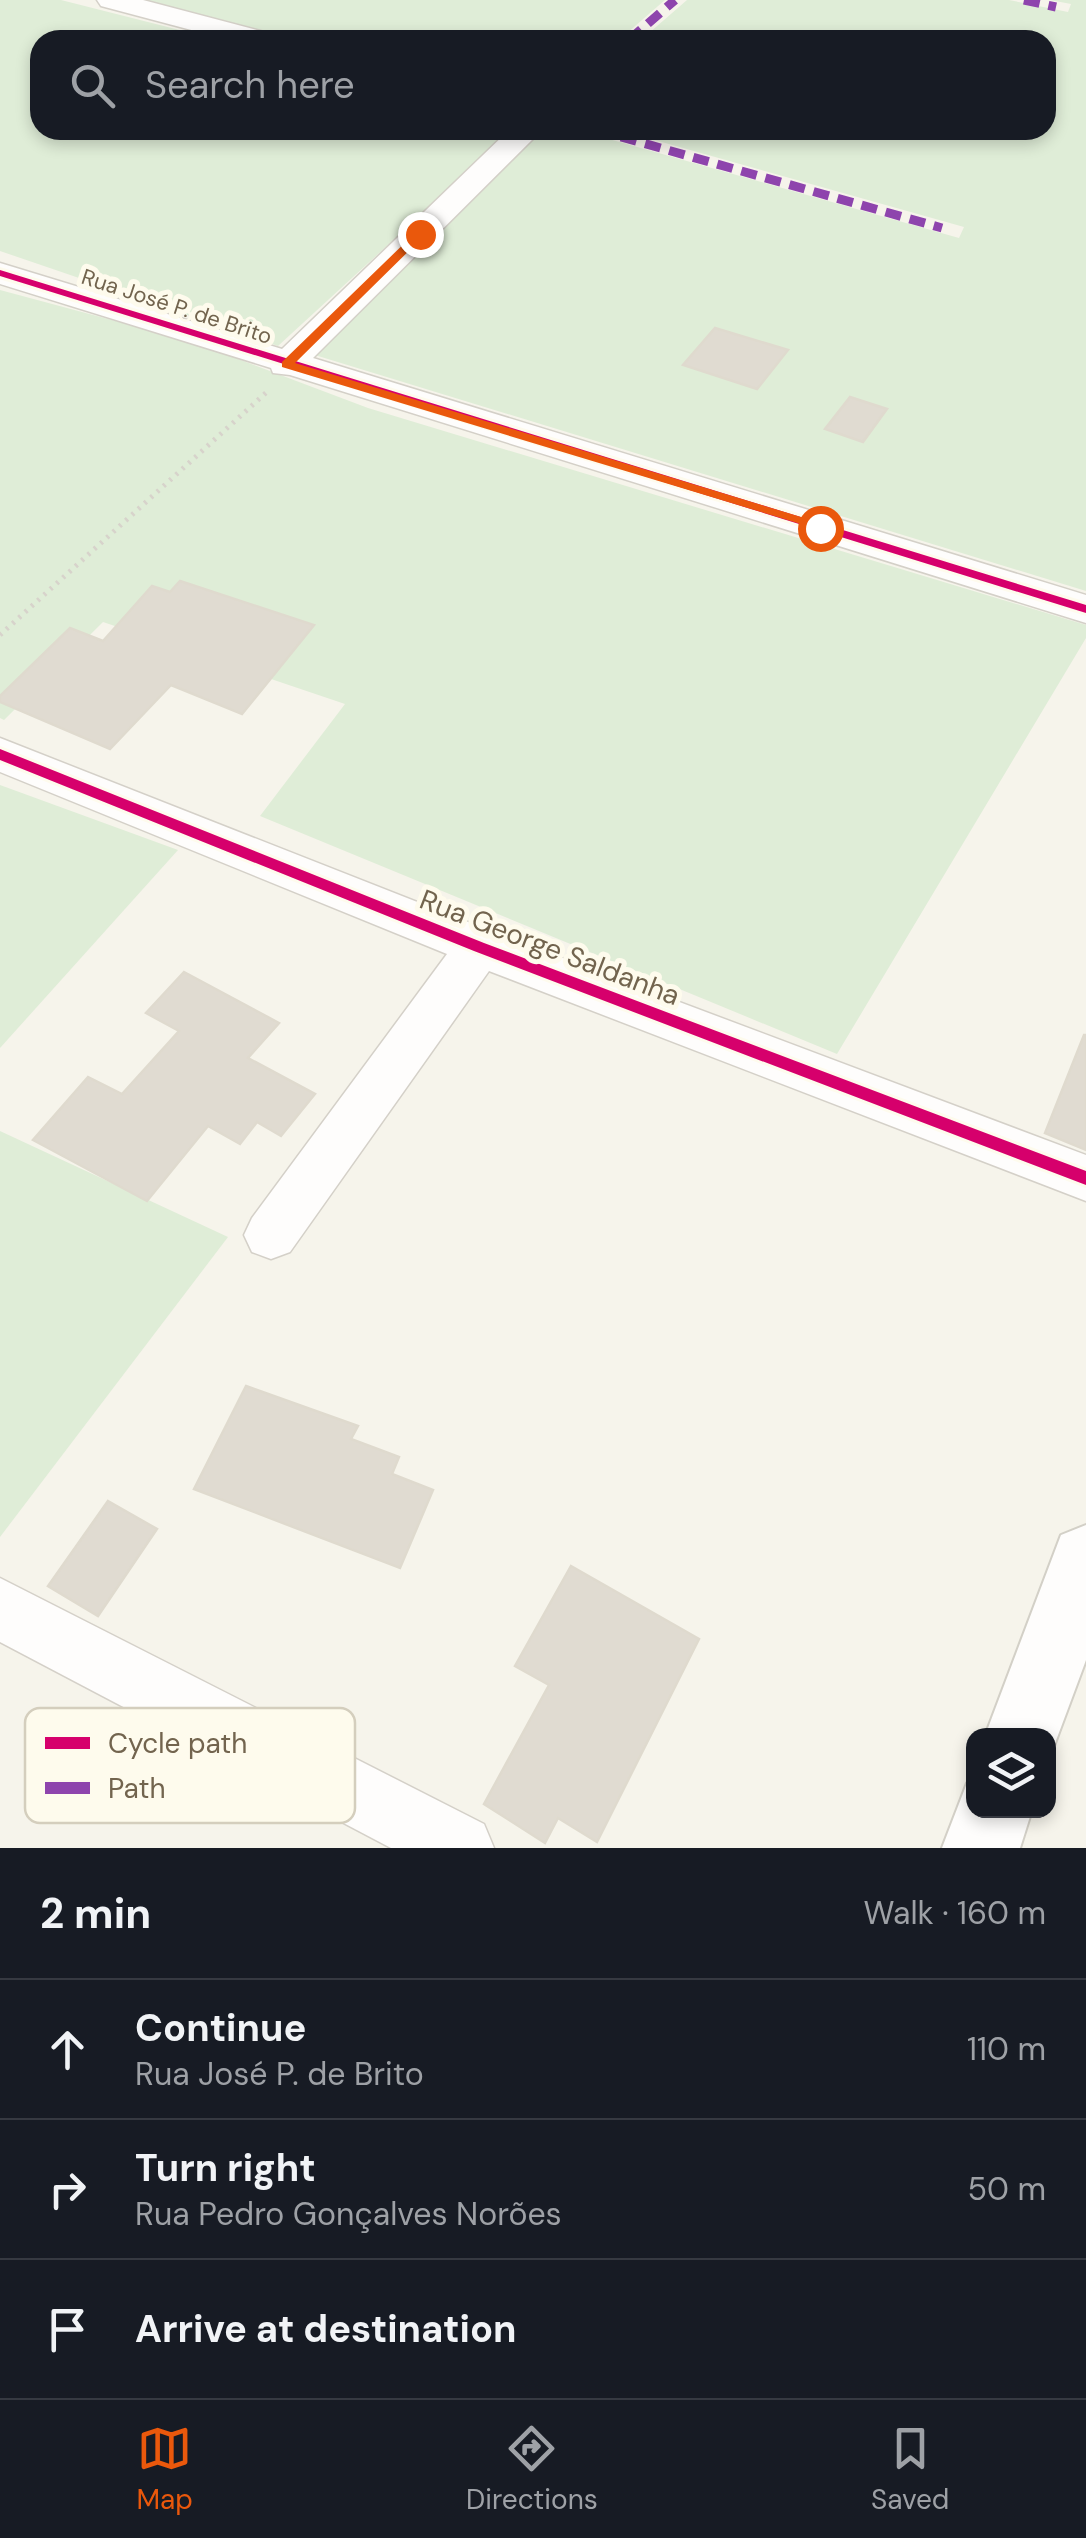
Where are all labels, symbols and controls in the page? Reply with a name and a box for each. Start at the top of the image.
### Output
search box [30,30,1056,140]
icon: search [65,58,120,113]
text: Search here [145,60,355,110]
route end [398,212,444,258]
street label: Rua José P. de Brito [78,262,276,351]
route start [798,506,844,552]
street label: Rua George Saldanha [415,881,685,1014]
legend [25,1708,355,1823]
text: Cycle path [108,1725,247,1762]
map controls [966,1728,1056,1818]
button: layers [966,1728,1056,1818]
text: Path [108,1770,166,1807]
text: 2 min [40,1886,151,1941]
text: Walk · 160 m [864,1892,1046,1934]
text: Continue [135,2003,306,2053]
icon: ahead [40,2022,95,2077]
text: 110 m [967,2028,1046,2070]
text: Rua José P. de Brito [135,2053,424,2095]
text: Turn right [135,2143,316,2193]
icon: right [40,2162,95,2217]
text: 50 m [968,2168,1046,2210]
text: Rua Pedro Gonçalves Norões [135,2193,562,2235]
icon: arrive [40,2302,95,2357]
text: Arrive at destination [135,2304,517,2354]
tab: Map [137,2421,193,2518]
tab: Directions [466,2421,598,2518]
tab: Saved [871,2421,949,2518]

